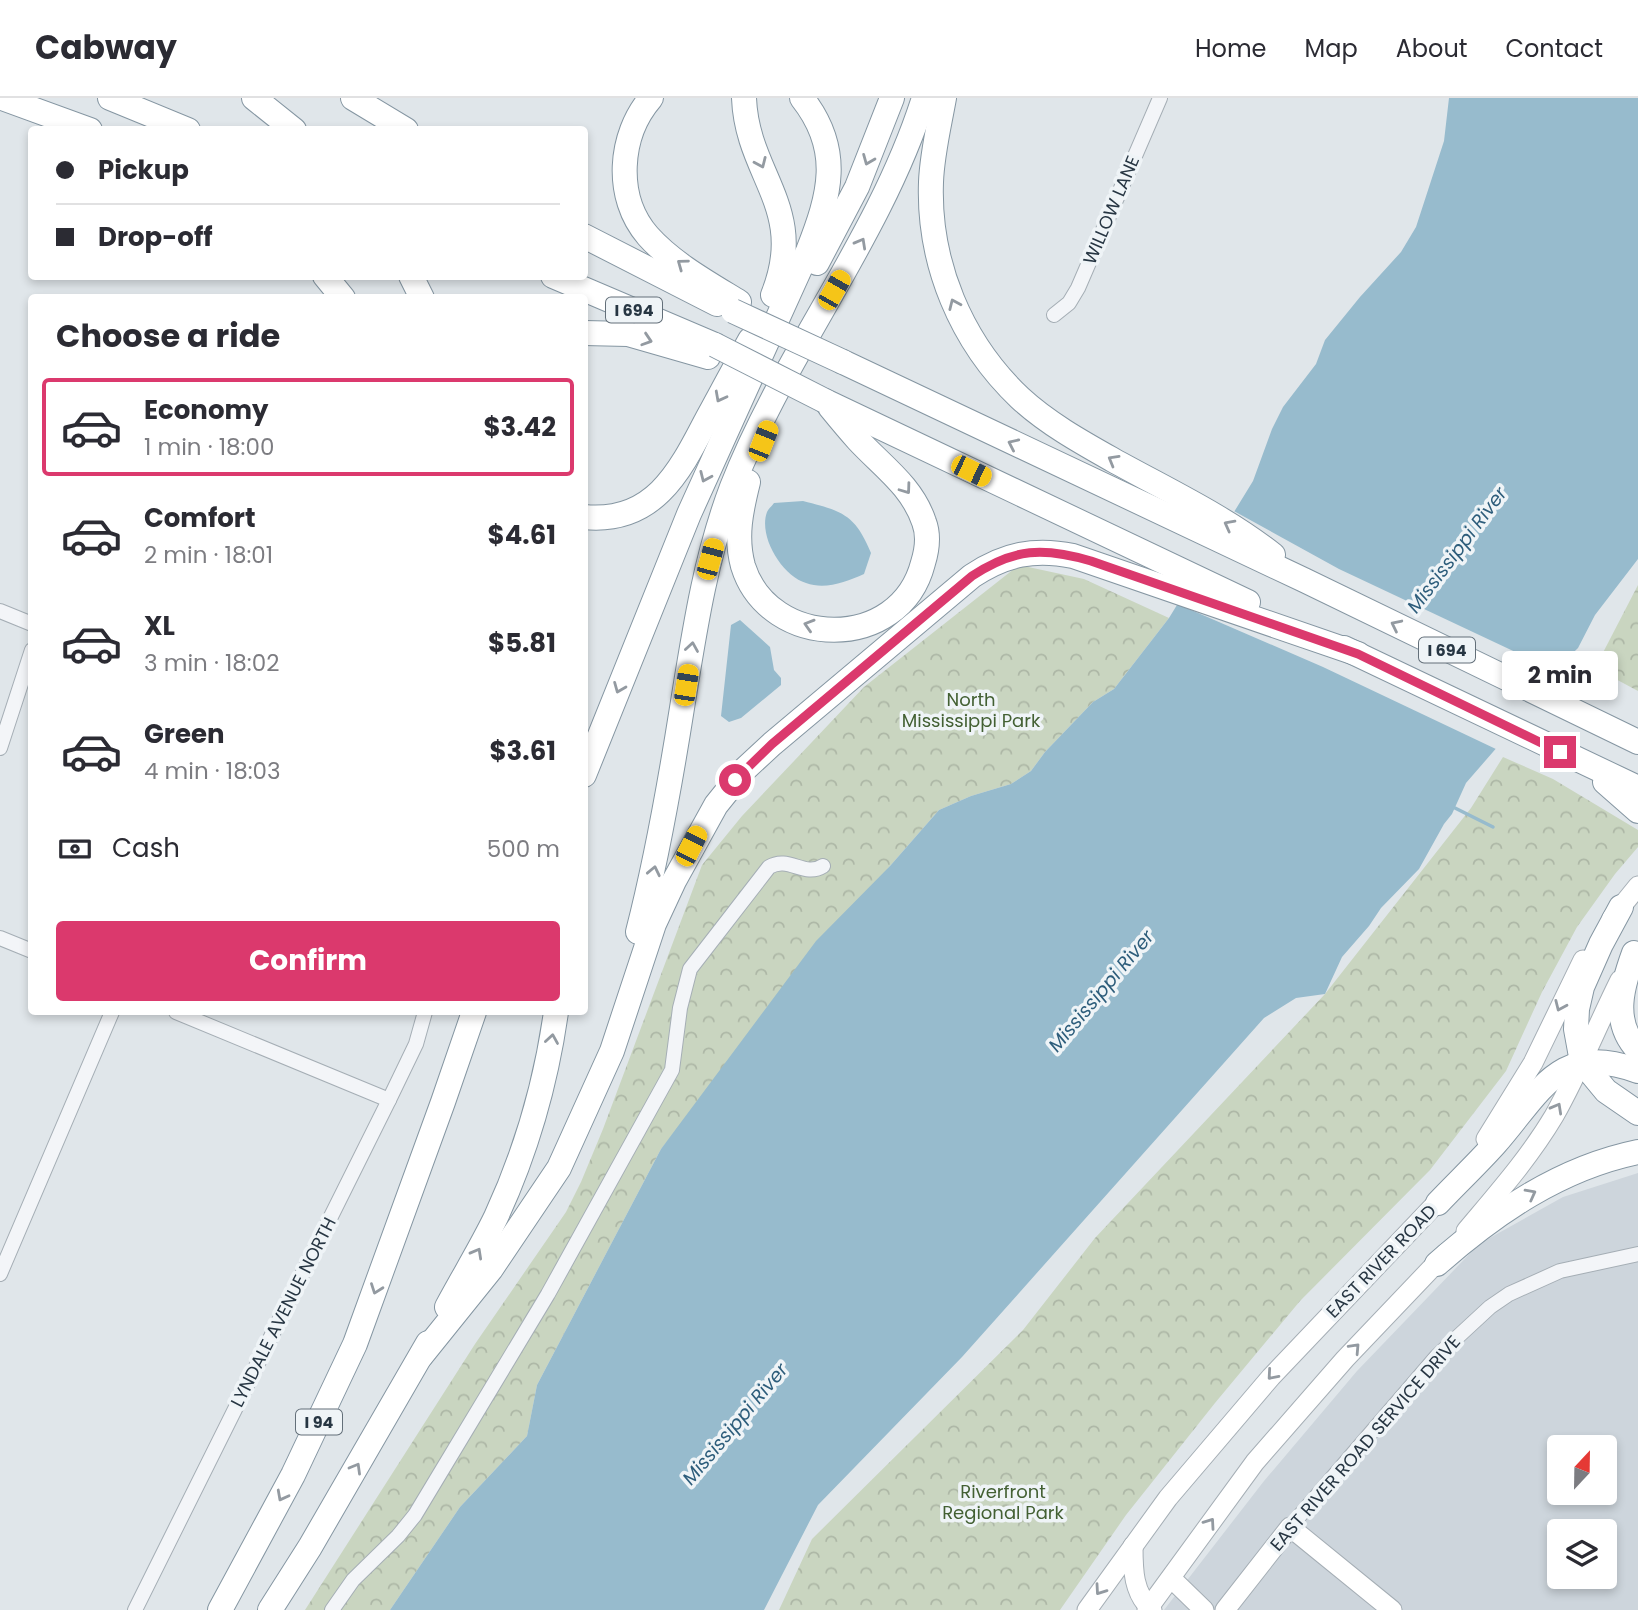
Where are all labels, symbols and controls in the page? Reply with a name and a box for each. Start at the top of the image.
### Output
text: Cabway [35,24,177,71]
text: Home [1195,32,1267,65]
text: Map [1305,32,1358,65]
text: About [1396,32,1467,65]
text: Contact [1505,32,1603,65]
text: Pickup [98,152,189,188]
street label: WILLOW LANE [1077,152,1145,268]
one-way arrow [863,154,877,166]
one-way arrow [753,156,767,169]
text: Drop-off [98,219,213,255]
one-way arrow [853,238,866,250]
one-way arrow [677,260,690,272]
car [815,267,854,313]
road number: I 694 [606,298,662,322]
one-way arrow [948,299,962,311]
text: Choose a ride [56,313,280,358]
one-way arrow [640,332,652,346]
one-way arrow [714,390,728,402]
text: Economy [144,392,268,428]
icon: car [60,396,123,459]
text: $3.42 [483,409,556,445]
car [746,418,781,464]
text: 1 min · 18:00 [144,431,274,463]
one-way arrow [1007,438,1020,452]
car [948,452,995,490]
one-way arrow [1108,455,1120,468]
one-way arrow [699,470,713,483]
water label: Mississippi River [1401,481,1514,619]
one-way arrow [897,482,910,494]
text: Comfort [144,500,256,536]
icon: car [60,504,123,567]
text: $4.61 [488,517,556,553]
one-way arrow [1224,520,1236,533]
car [695,536,726,582]
text: 2 min · 18:01 [144,539,273,571]
text: XL [144,608,175,644]
icon: car [60,612,123,675]
one-way arrow [803,619,815,634]
one-way arrow [1391,619,1403,633]
text: $5.81 [488,625,556,661]
road number: I 694 [1419,638,1475,663]
one-way arrow [684,641,699,653]
text: 3 min · 18:02 [144,647,279,679]
callout: 2 min [1502,650,1618,700]
text: 2 min [1528,659,1592,691]
car [673,663,700,707]
one-way arrow [614,681,628,693]
park label: North Mississippi Park [902,687,1041,733]
text: Green [144,716,225,752]
icon: car [60,720,123,783]
text: $3.61 [489,733,556,769]
route end [1544,736,1576,768]
text: 4 min · 18:03 [144,755,281,787]
route start [719,764,751,796]
car [673,823,710,869]
icon: cash [56,830,94,868]
text: Cash [112,830,180,866]
text: 500 m [487,833,560,865]
one-way arrow [645,865,660,877]
button: Confirm [56,921,560,1001]
water label: Mississippi River [1042,923,1161,1058]
one-way arrow [1554,998,1568,1011]
one-way arrow [544,1033,559,1045]
one-way arrow [1549,1103,1563,1116]
one-way arrow [1524,1189,1536,1202]
street label: EAST RIVER ROAD [1320,1199,1442,1323]
street label: LYNDALE AVENUE NORTH [224,1213,342,1411]
one-way arrow [469,1247,482,1260]
one-way arrow [370,1283,384,1295]
street label: EAST RIVER ROAD SERVICE DRIVE [1264,1330,1466,1556]
one-way arrow [1347,1343,1360,1356]
water label: Mississippi River [676,1356,795,1491]
one-way arrow [1268,1367,1280,1380]
road number: I 94 [296,1410,342,1434]
north arrow [1547,1435,1617,1505]
map controls [1547,1435,1617,1589]
one-way arrow [348,1462,361,1475]
park label: Riverfront Regional Park [942,1479,1065,1525]
one-way arrow [277,1489,290,1502]
one-way arrow [1202,1518,1214,1531]
button: layers [1547,1519,1617,1589]
one-way arrow [1096,1582,1108,1595]

